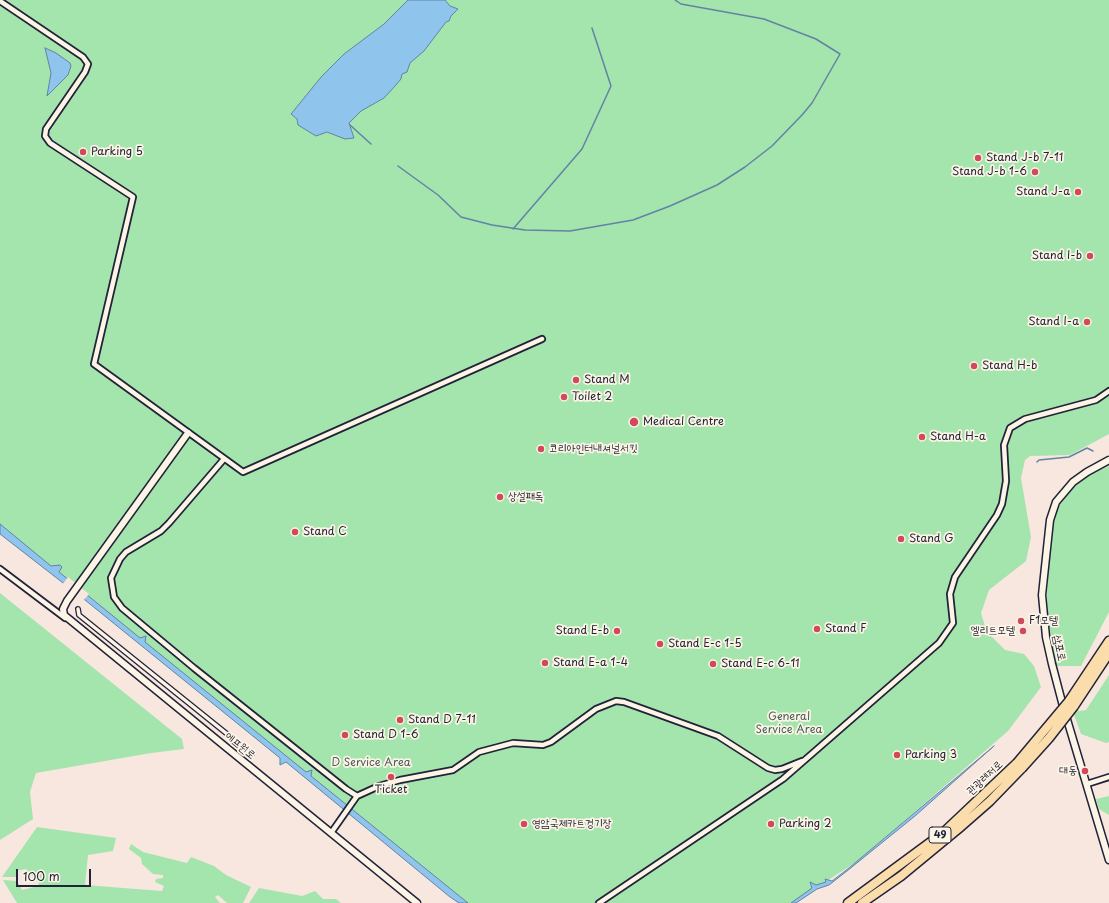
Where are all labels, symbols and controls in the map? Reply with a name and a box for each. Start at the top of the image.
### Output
place label: Parking 5 [91,145,143,159]
marker: Parking 5 [78,147,88,157]
place label: Stand J-b 7-11 [986,151,1063,165]
marker: Stand J-b 7-11 [973,153,983,163]
place label: Stand J-b 1-6 [952,165,1027,179]
marker: Stand J-b 1-6 [1030,167,1040,177]
place label: Stand J-a [1016,185,1070,199]
marker: Stand J-a [1073,187,1083,197]
place label: Stand I-b [1032,249,1082,263]
marker: Stand I-b [1085,251,1095,261]
place label: Stand I-a [1028,315,1079,329]
marker: Stand I-a [1082,317,1092,327]
place label: Stand H-b [982,359,1037,373]
marker: Stand H-b [969,361,979,371]
place label: Stand M [584,373,630,387]
marker: Stand M [571,375,581,385]
place label: Toilet 2 [572,390,612,404]
marker: Toilet 2 [559,392,569,402]
place label: Medical Centre [643,415,724,429]
marker: Medical Centre [628,416,640,428]
place label: Stand H-a [930,430,986,444]
marker: Stand H-a [917,432,927,442]
place label: 코리아인터내셔널서킷 [549,442,638,456]
marker: 코리아인터내셔널서킷 [536,444,546,454]
place label: 상설패독 [508,490,543,504]
marker: 상설패독 [495,492,505,502]
place label: Stand C [303,525,347,539]
marker: Stand C [290,527,300,537]
place label: Stand G [909,532,953,546]
marker: Stand G [896,534,906,544]
place label: F1모텔 [1029,614,1058,628]
marker: F1모텔 [1016,616,1026,626]
place label: Stand F [825,622,867,636]
place label: Stand E-b [556,624,609,638]
marker: Stand F [812,624,822,634]
place label: 엘리트모텔 [971,624,1015,638]
marker: Stand E-b [612,626,622,636]
marker: 엘리트모텔 [1018,626,1028,636]
street label: 삼포로 [1050,634,1068,662]
place label: Stand E-c 1-5 [668,637,742,651]
marker: Stand E-c 1-5 [655,639,665,649]
place label: Stand E-a 1-4 [553,656,628,670]
place label: Stand E-c 6-11 [721,657,800,671]
marker: Stand E-a 1-4 [540,658,550,668]
marker: Stand E-c 6-11 [708,659,718,669]
park label: General Service Area [756,710,822,736]
place label: Stand D 7-11 [408,713,476,727]
marker: Stand D 7-11 [395,715,405,725]
place label: Stand D 1-6 [353,728,418,742]
street label: 에프원로 [222,730,258,762]
marker: Stand D 1-6 [340,730,350,740]
place label: Parking 3 [905,748,957,762]
marker: Parking 3 [892,750,902,760]
park label: D Service Area [331,756,411,770]
street label: 관광레저로 [964,758,1006,798]
place label: 대동 [1059,764,1077,778]
marker: 대동 [1080,766,1090,776]
marker: Ticket [386,772,396,782]
place label: Ticket [375,783,407,797]
place label: 영암국제카트경기장 [532,817,612,831]
place label: Parking 2 [779,817,832,831]
marker: 영암국제카트경기장 [519,819,529,829]
marker: Parking 2 [766,819,776,829]
road number: 49 [929,827,951,843]
scale bar [18,861,93,887]
text: 100 m [23,867,60,885]

